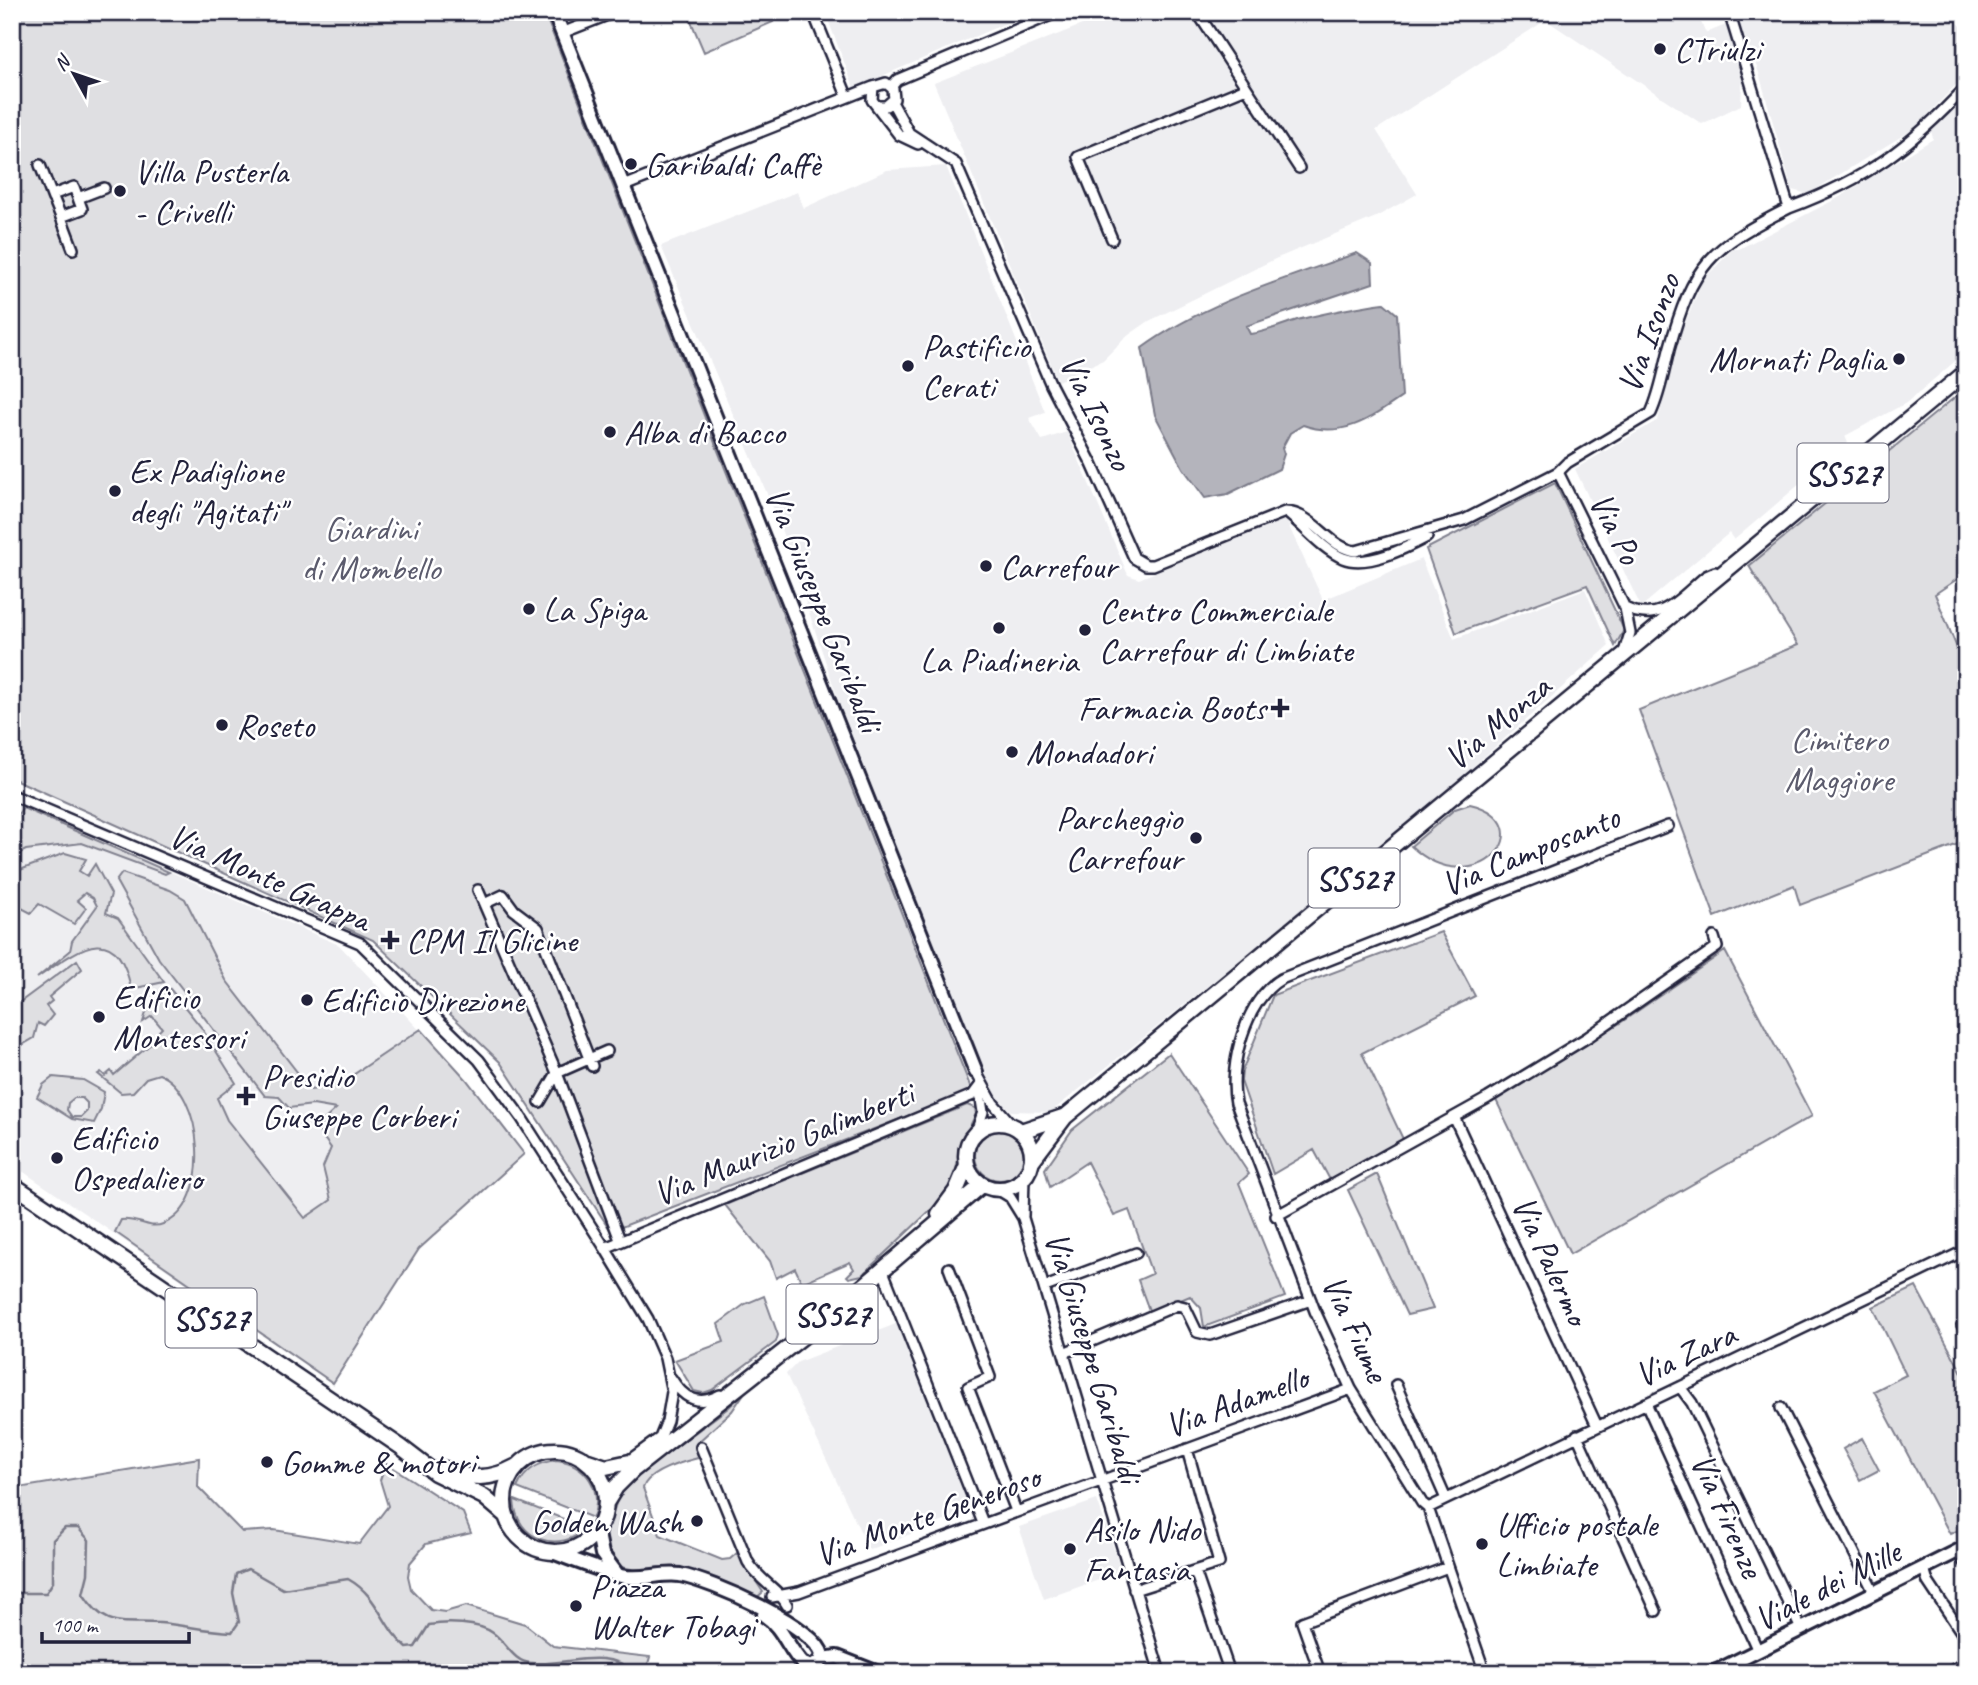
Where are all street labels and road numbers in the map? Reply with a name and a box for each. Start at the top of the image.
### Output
street label: Via Isonzo [1606,266,1691,399]
street label: Via Isonzo [1049,347,1145,479]
road number: SS527 [1798,444,1888,502]
street label: Via Giuseppe Garibaldi [754,480,895,742]
street label: Via Po [1579,485,1653,573]
street label: Via Monza [1435,663,1562,780]
street label: Via Camposanto [1434,794,1627,907]
street label: Via Monte Grappa [162,813,380,943]
road number: SS527 [1308,848,1400,908]
street label: Via Maurizio Galimberti [646,1069,924,1216]
street label: Via Palermo [1501,1189,1601,1335]
street label: Via Giuseppe Garibaldi [1034,1226,1154,1492]
street label: Via Fiume [1311,1268,1401,1391]
road number: SS527 [786,1284,878,1344]
road number: SS527 [166,1288,256,1348]
street label: Via Zara [1627,1310,1745,1397]
street label: Via Adamello [1159,1354,1317,1448]
street label: Via Firenze [1680,1446,1776,1587]
street label: Via Monte Generoso [809,1453,1049,1577]
street label: Viale dei Mille [1746,1528,1910,1641]

